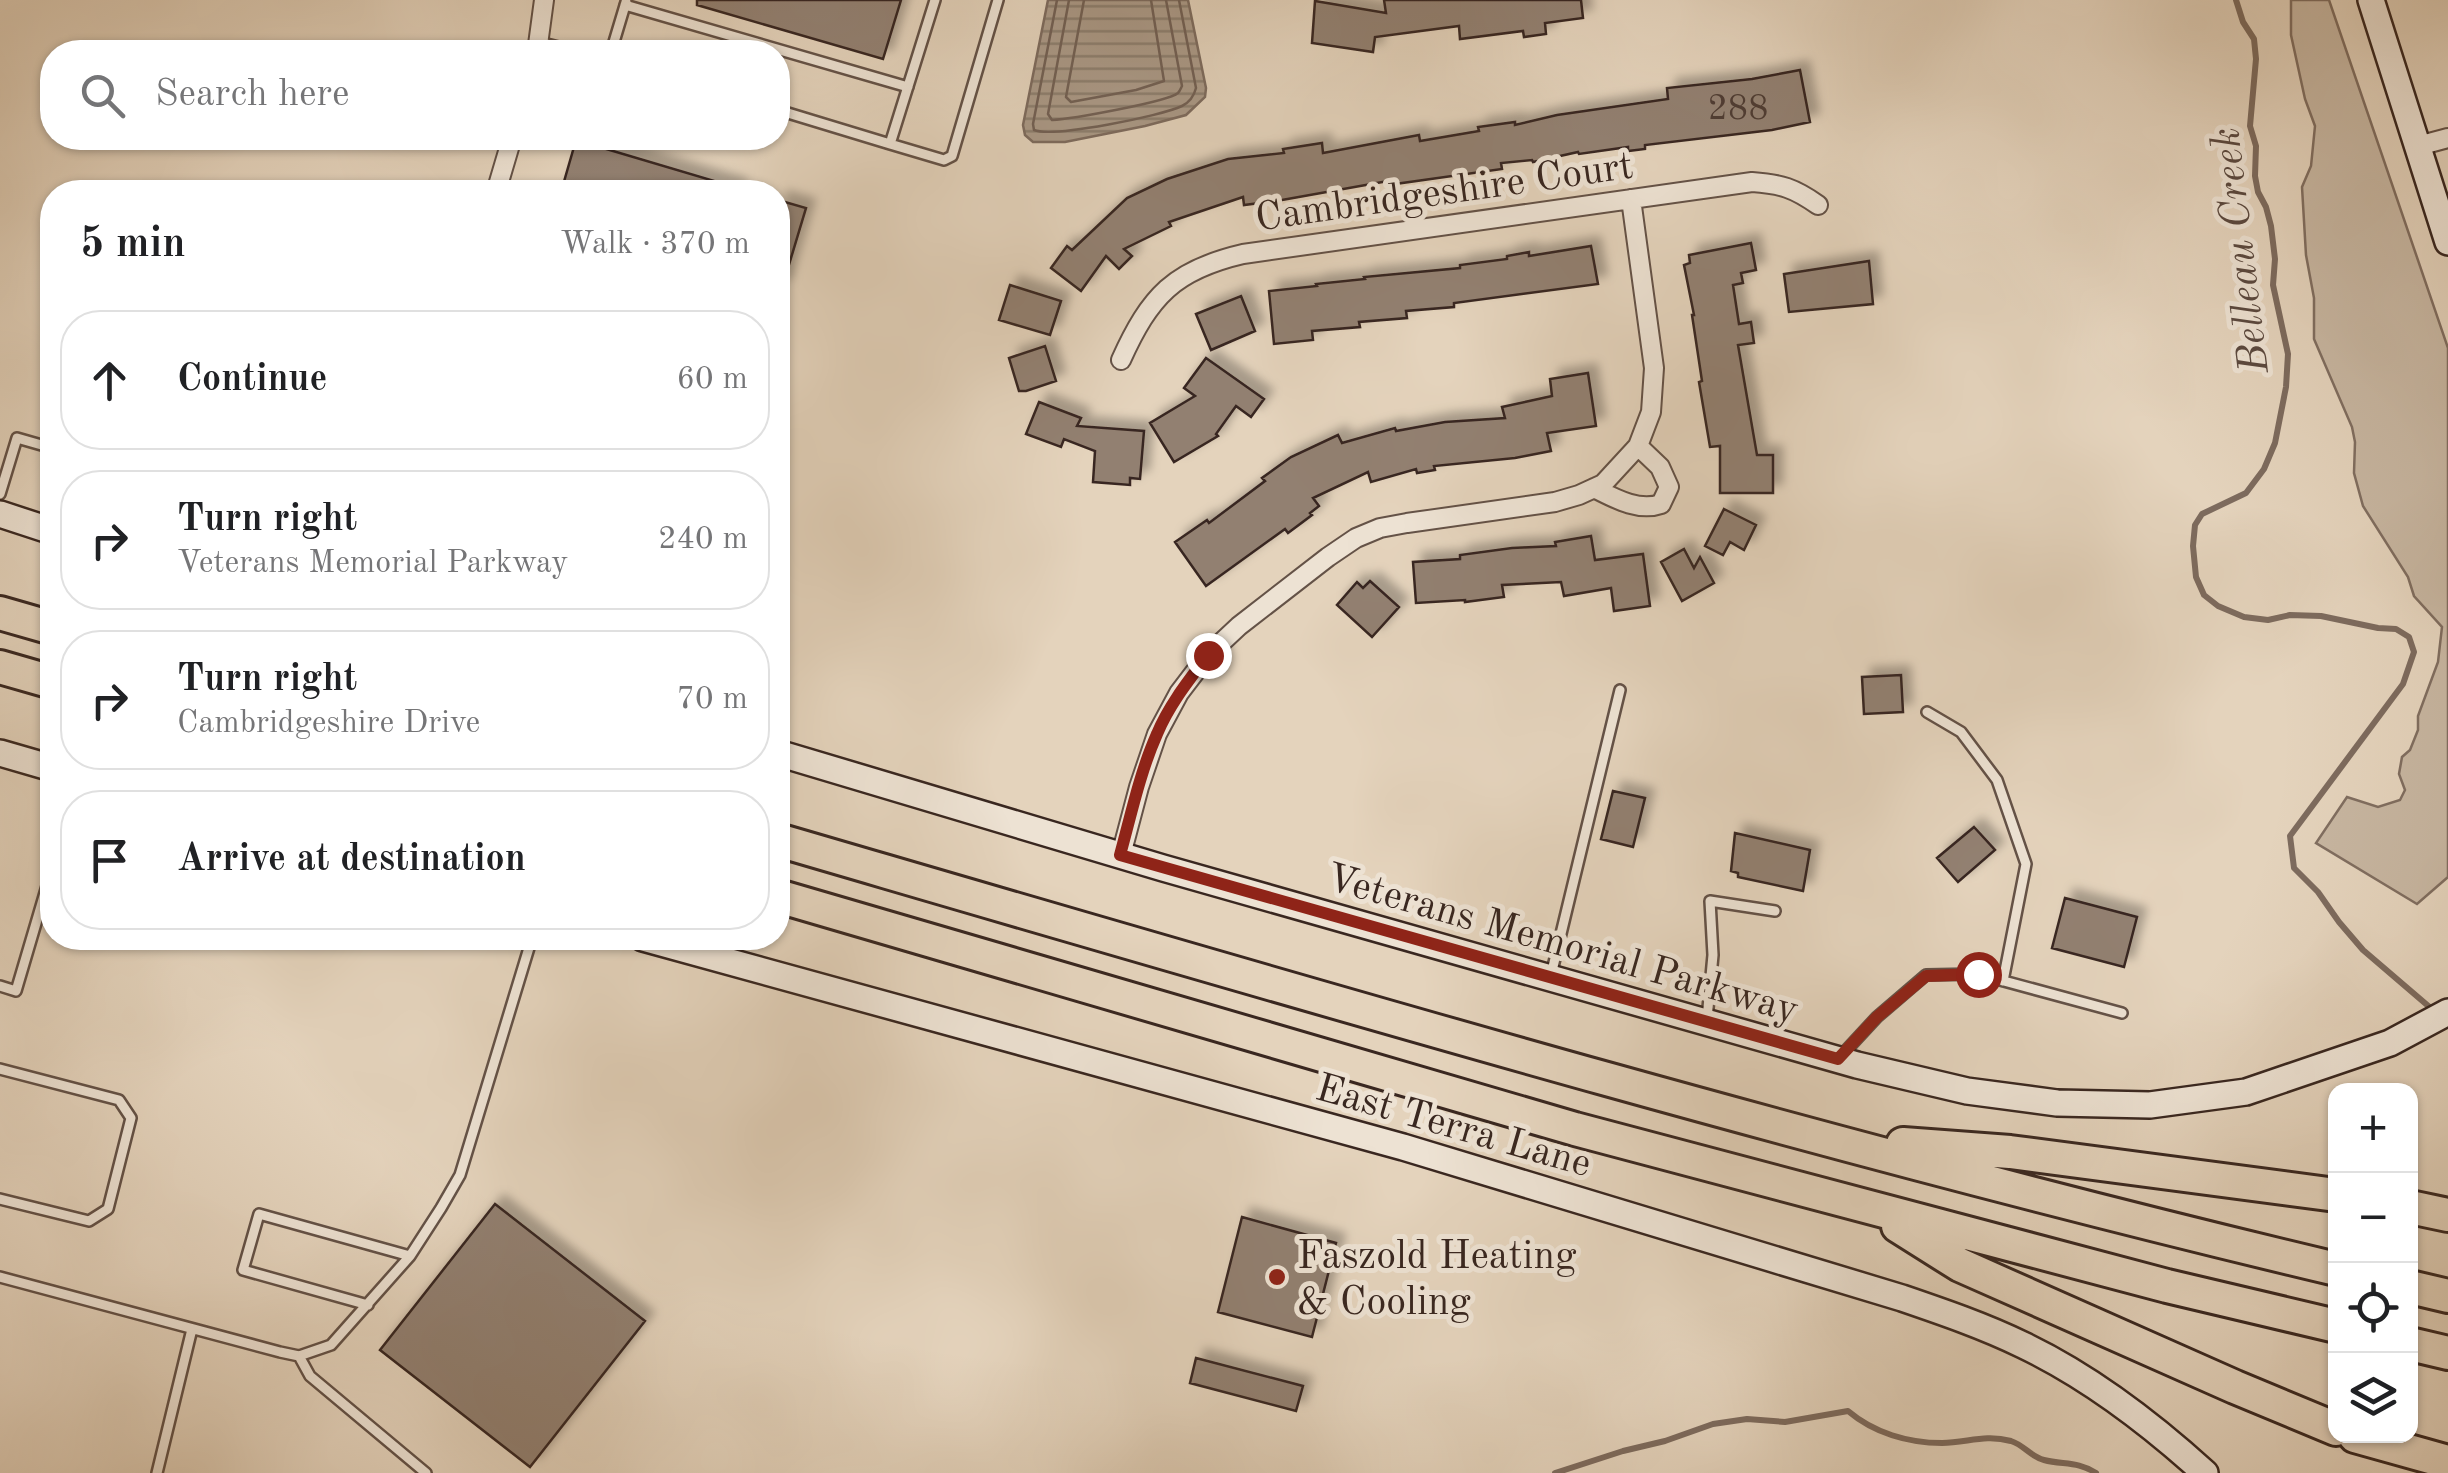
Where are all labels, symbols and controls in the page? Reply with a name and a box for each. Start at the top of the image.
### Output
search box [40,40,790,150]
icon: search [75,68,130,123]
text: Search here [155,76,350,114]
house number: 288 [1708,92,1768,127]
water label: Belleau Creek [2206,125,2278,377]
street label: Cambridgeshire Court [1253,148,1636,240]
text: 5 min [80,224,186,266]
text: Walk · 370 m [560,229,750,261]
icon: ahead [82,353,137,408]
text: Continue [177,361,327,399]
text: 60 m [677,364,748,396]
text: Turn right [177,501,357,539]
icon: right [82,513,137,568]
text: 240 m [658,524,748,556]
text: Veterans Memorial Parkway [177,548,568,580]
route end [1186,633,1232,679]
text: Turn right [177,661,357,699]
icon: right [82,673,137,728]
text: 70 m [677,684,748,716]
text: Cambridgeshire Drive [177,708,480,740]
icon: arrive [82,833,137,888]
text: Arrive at destination [177,841,526,879]
street label: Veterans Memorial Parkway [1321,859,1802,1032]
route start [1956,952,2002,998]
street label: East Terra Lane [1311,1069,1595,1186]
map controls [2328,1083,2418,1443]
button: + [2328,1083,2418,1173]
button: − [2328,1173,2418,1263]
place label: Faszold Heating & Cooling [1297,1238,1577,1324]
button: locate [2328,1263,2418,1353]
marker: Faszold Heating & Cooling [1266,1266,1288,1288]
button: layers [2328,1353,2418,1443]

